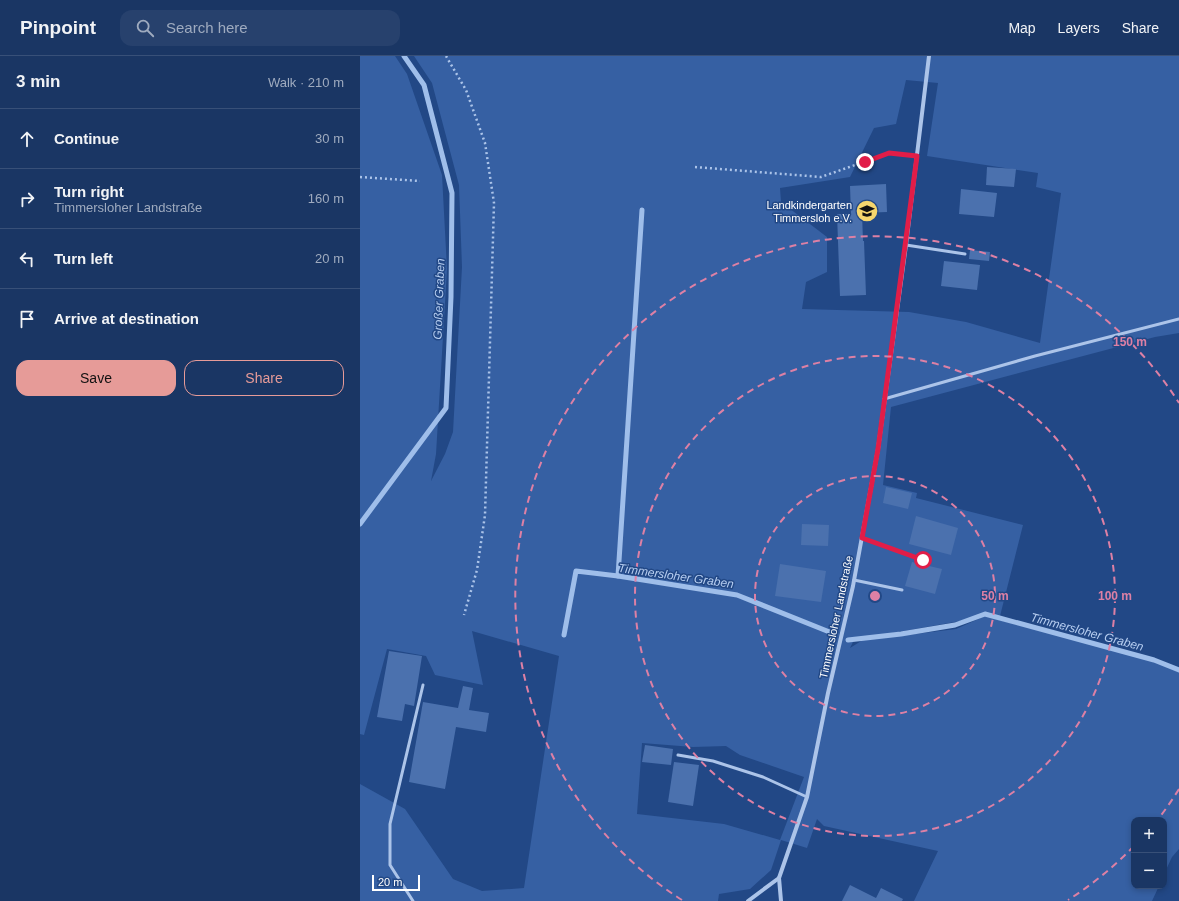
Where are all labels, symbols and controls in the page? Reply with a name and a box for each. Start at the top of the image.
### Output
search box [120,10,400,46]
text: Pinpoint [20,17,96,38]
icon: search [134,17,156,39]
text: Search here [166,19,248,36]
text: Map [1008,20,1036,36]
text: Layers [1058,20,1100,36]
text: Share [1122,20,1159,36]
text: 3 min [16,72,60,91]
text: Walk · 210 m [268,75,344,90]
icon: ahead [16,128,38,150]
text: Continue [54,130,119,147]
text: 30 m [315,131,344,146]
route end [856,153,874,171]
text: Turn right [54,183,124,200]
icon: right [16,188,38,210]
text: 160 m [308,191,344,206]
school or university icon: Landkindergarten Timmersloh e.V. [854,198,880,224]
place label: Landkindergarten Timmersloh e.V. [766,199,852,224]
text: Timmersloher Landstraße [54,200,202,215]
icon: left [16,248,38,270]
text: Turn left [54,250,113,267]
text: 20 m [315,251,344,266]
water label: Großer Graben [431,258,447,340]
icon: arrive [16,308,38,330]
text: Arrive at destination [54,310,199,327]
text: 150 m [1113,335,1147,349]
button: Save [16,360,176,396]
button: Share [184,360,344,396]
route start [914,551,932,569]
street label: Timmersloher Landstraße [817,554,855,680]
water label: Timmersloher Graben [617,561,735,591]
centre of rings [868,589,882,603]
text: 50 m [981,589,1009,603]
text: 100 m [1098,589,1132,603]
water label: Timmersloher Graben [1029,610,1145,654]
map controls [1131,817,1167,889]
button: + [1131,817,1167,853]
button: − [1131,853,1167,889]
scale bar [372,873,420,892]
text: 20 m [378,876,402,888]

